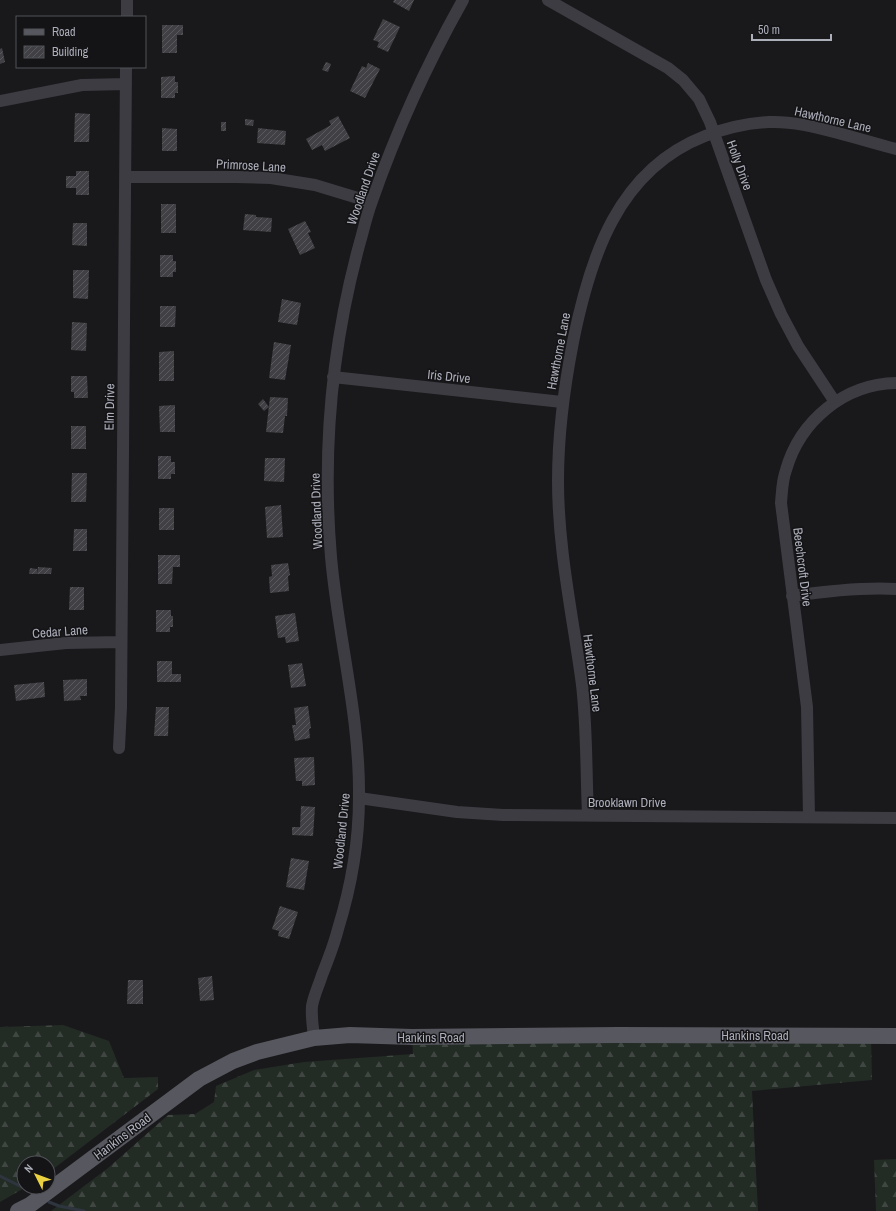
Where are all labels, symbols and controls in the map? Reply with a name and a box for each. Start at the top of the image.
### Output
legend [16,16,146,68]
scale bar [752,16,831,42]
text: 50 m [758,22,780,38]
text: Road [52,24,76,40]
text: Building [52,44,89,60]
street label: Hawthorne Lane [793,102,873,137]
street label: Holly Drive [723,138,756,193]
street label: Woodland Drive [343,149,384,227]
street label: Primrose Lane [216,155,286,176]
street label: Hawthorne Lane [543,311,574,391]
street label: Iris Drive [427,366,471,387]
street label: Elm Drive [101,383,118,431]
street label: Woodland Drive [307,473,326,549]
street label: Beechcroft Drive [789,527,816,608]
street label: Cedar Lane [32,621,88,642]
street label: Hawthorne Lane [579,633,606,713]
street label: Woodland Drive [329,792,354,870]
street label: Brooklawn Drive [588,794,666,811]
street label: Hankins Road [721,1027,789,1044]
street label: Hankins Road [397,1029,465,1046]
street label: Hankins Road [90,1109,154,1164]
north arrow [16,1155,56,1195]
text: N [21,1161,36,1175]

